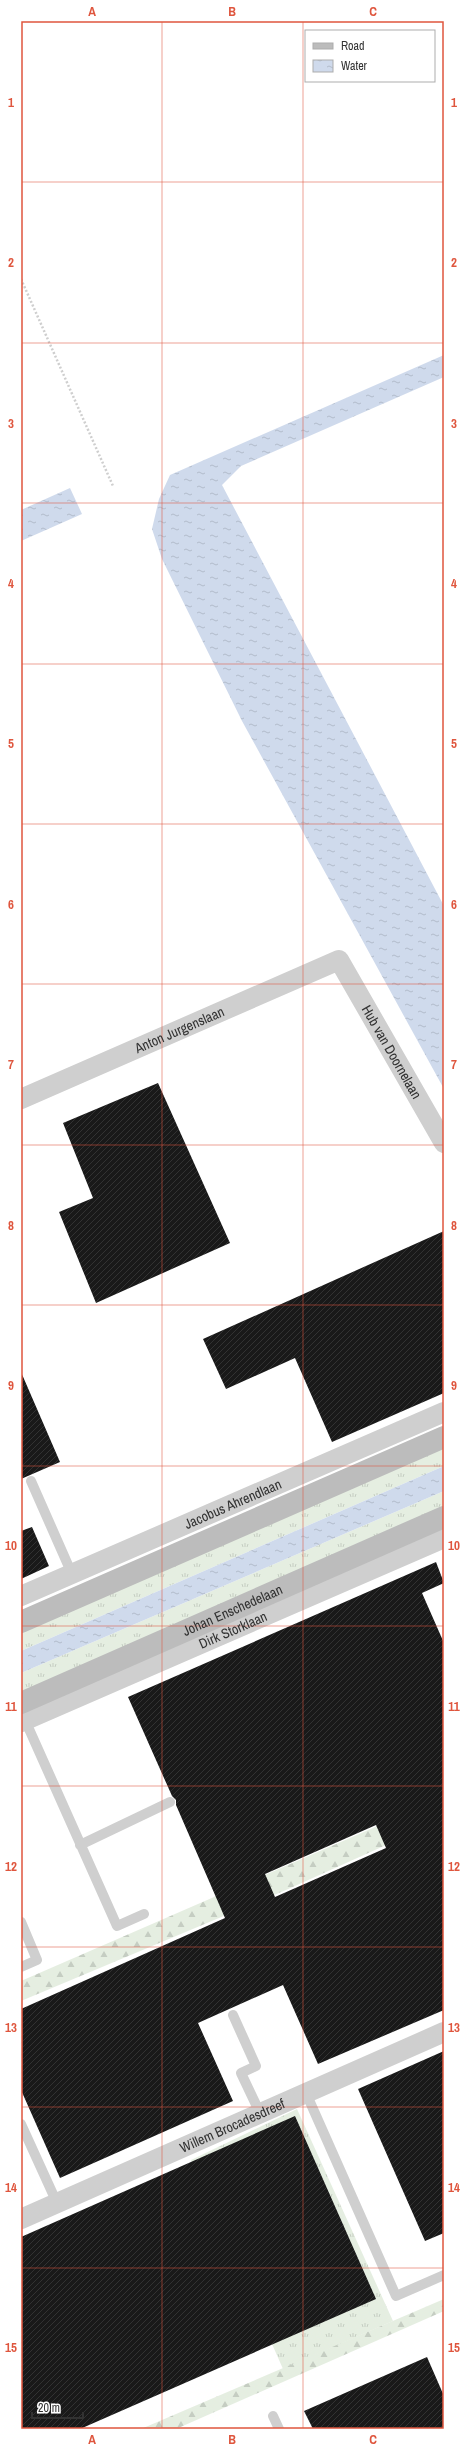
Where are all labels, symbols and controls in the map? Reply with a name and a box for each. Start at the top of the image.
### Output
text: A [88,3,96,20]
text: B [228,3,236,20]
text: C [369,3,377,20]
legend [305,30,435,82]
text: Road [341,38,365,54]
text: Water [341,58,368,74]
text: 1 [8,94,14,111]
text: 1 [451,94,457,111]
text: 2 [8,254,14,271]
text: 2 [451,254,457,271]
text: 3 [8,415,14,432]
text: 3 [451,415,457,432]
text: 4 [8,575,14,592]
text: 4 [451,575,457,592]
text: 5 [8,735,14,752]
text: 5 [451,735,457,752]
text: 6 [8,896,14,913]
text: 6 [451,896,457,913]
street label: Anton Jurgenslaan [131,1002,227,1058]
street label: Hub van Doornelaan [358,1002,426,1102]
text: 7 [8,1056,14,1073]
text: 7 [451,1056,457,1073]
text: 8 [8,1217,14,1234]
text: 8 [451,1217,457,1234]
text: 9 [8,1377,14,1394]
text: 9 [451,1377,457,1394]
street label: Jacobus Ahrendlaan [181,1475,284,1533]
text: 10 [5,1537,17,1554]
text: 10 [448,1537,460,1554]
street label: Johan Enschedelaan [180,1580,285,1640]
street label: Dirk Storklaan [196,1607,270,1653]
text: 11 [5,1698,17,1715]
text: 11 [448,1698,460,1715]
text: 12 [5,1858,17,1875]
text: 12 [448,1858,460,1875]
text: 13 [5,2019,17,2036]
text: 13 [448,2019,460,2036]
street label: Willem Brocadesdreef [177,2094,288,2157]
text: 14 [5,2179,17,2196]
text: 14 [448,2179,460,2196]
text: 15 [5,2339,17,2356]
text: 15 [448,2339,460,2356]
scale bar [32,2394,83,2420]
text: 20 m [38,2400,60,2416]
text: A [88,2431,96,2448]
text: B [228,2431,236,2448]
text: C [369,2431,377,2448]

